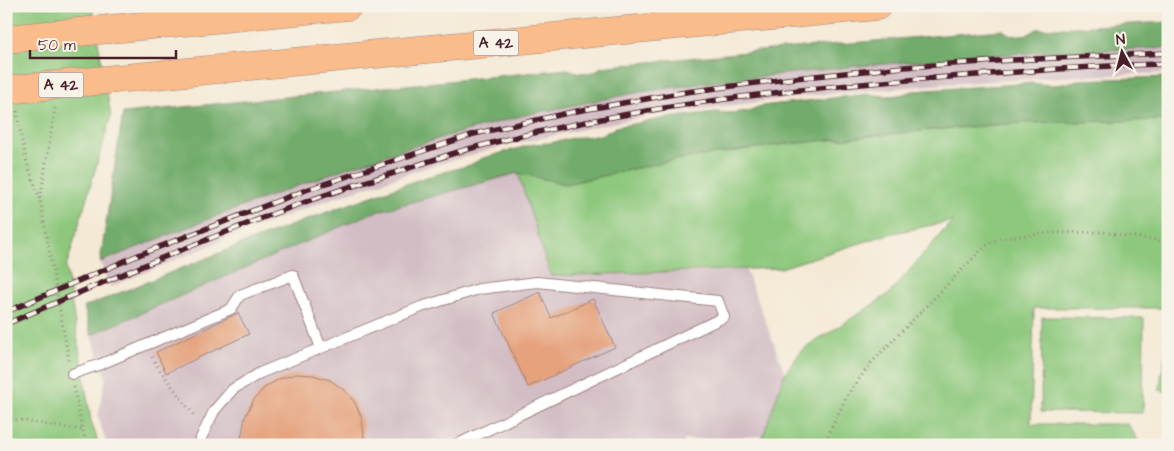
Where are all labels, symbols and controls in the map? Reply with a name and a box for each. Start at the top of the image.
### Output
scale bar [30,28,176,60]
north arrow [1096,28,1146,78]
road number: A 42 [474,30,518,56]
text: N [1115,30,1126,51]
text: 50 m [38,35,76,56]
road number: A 42 [38,72,84,98]

